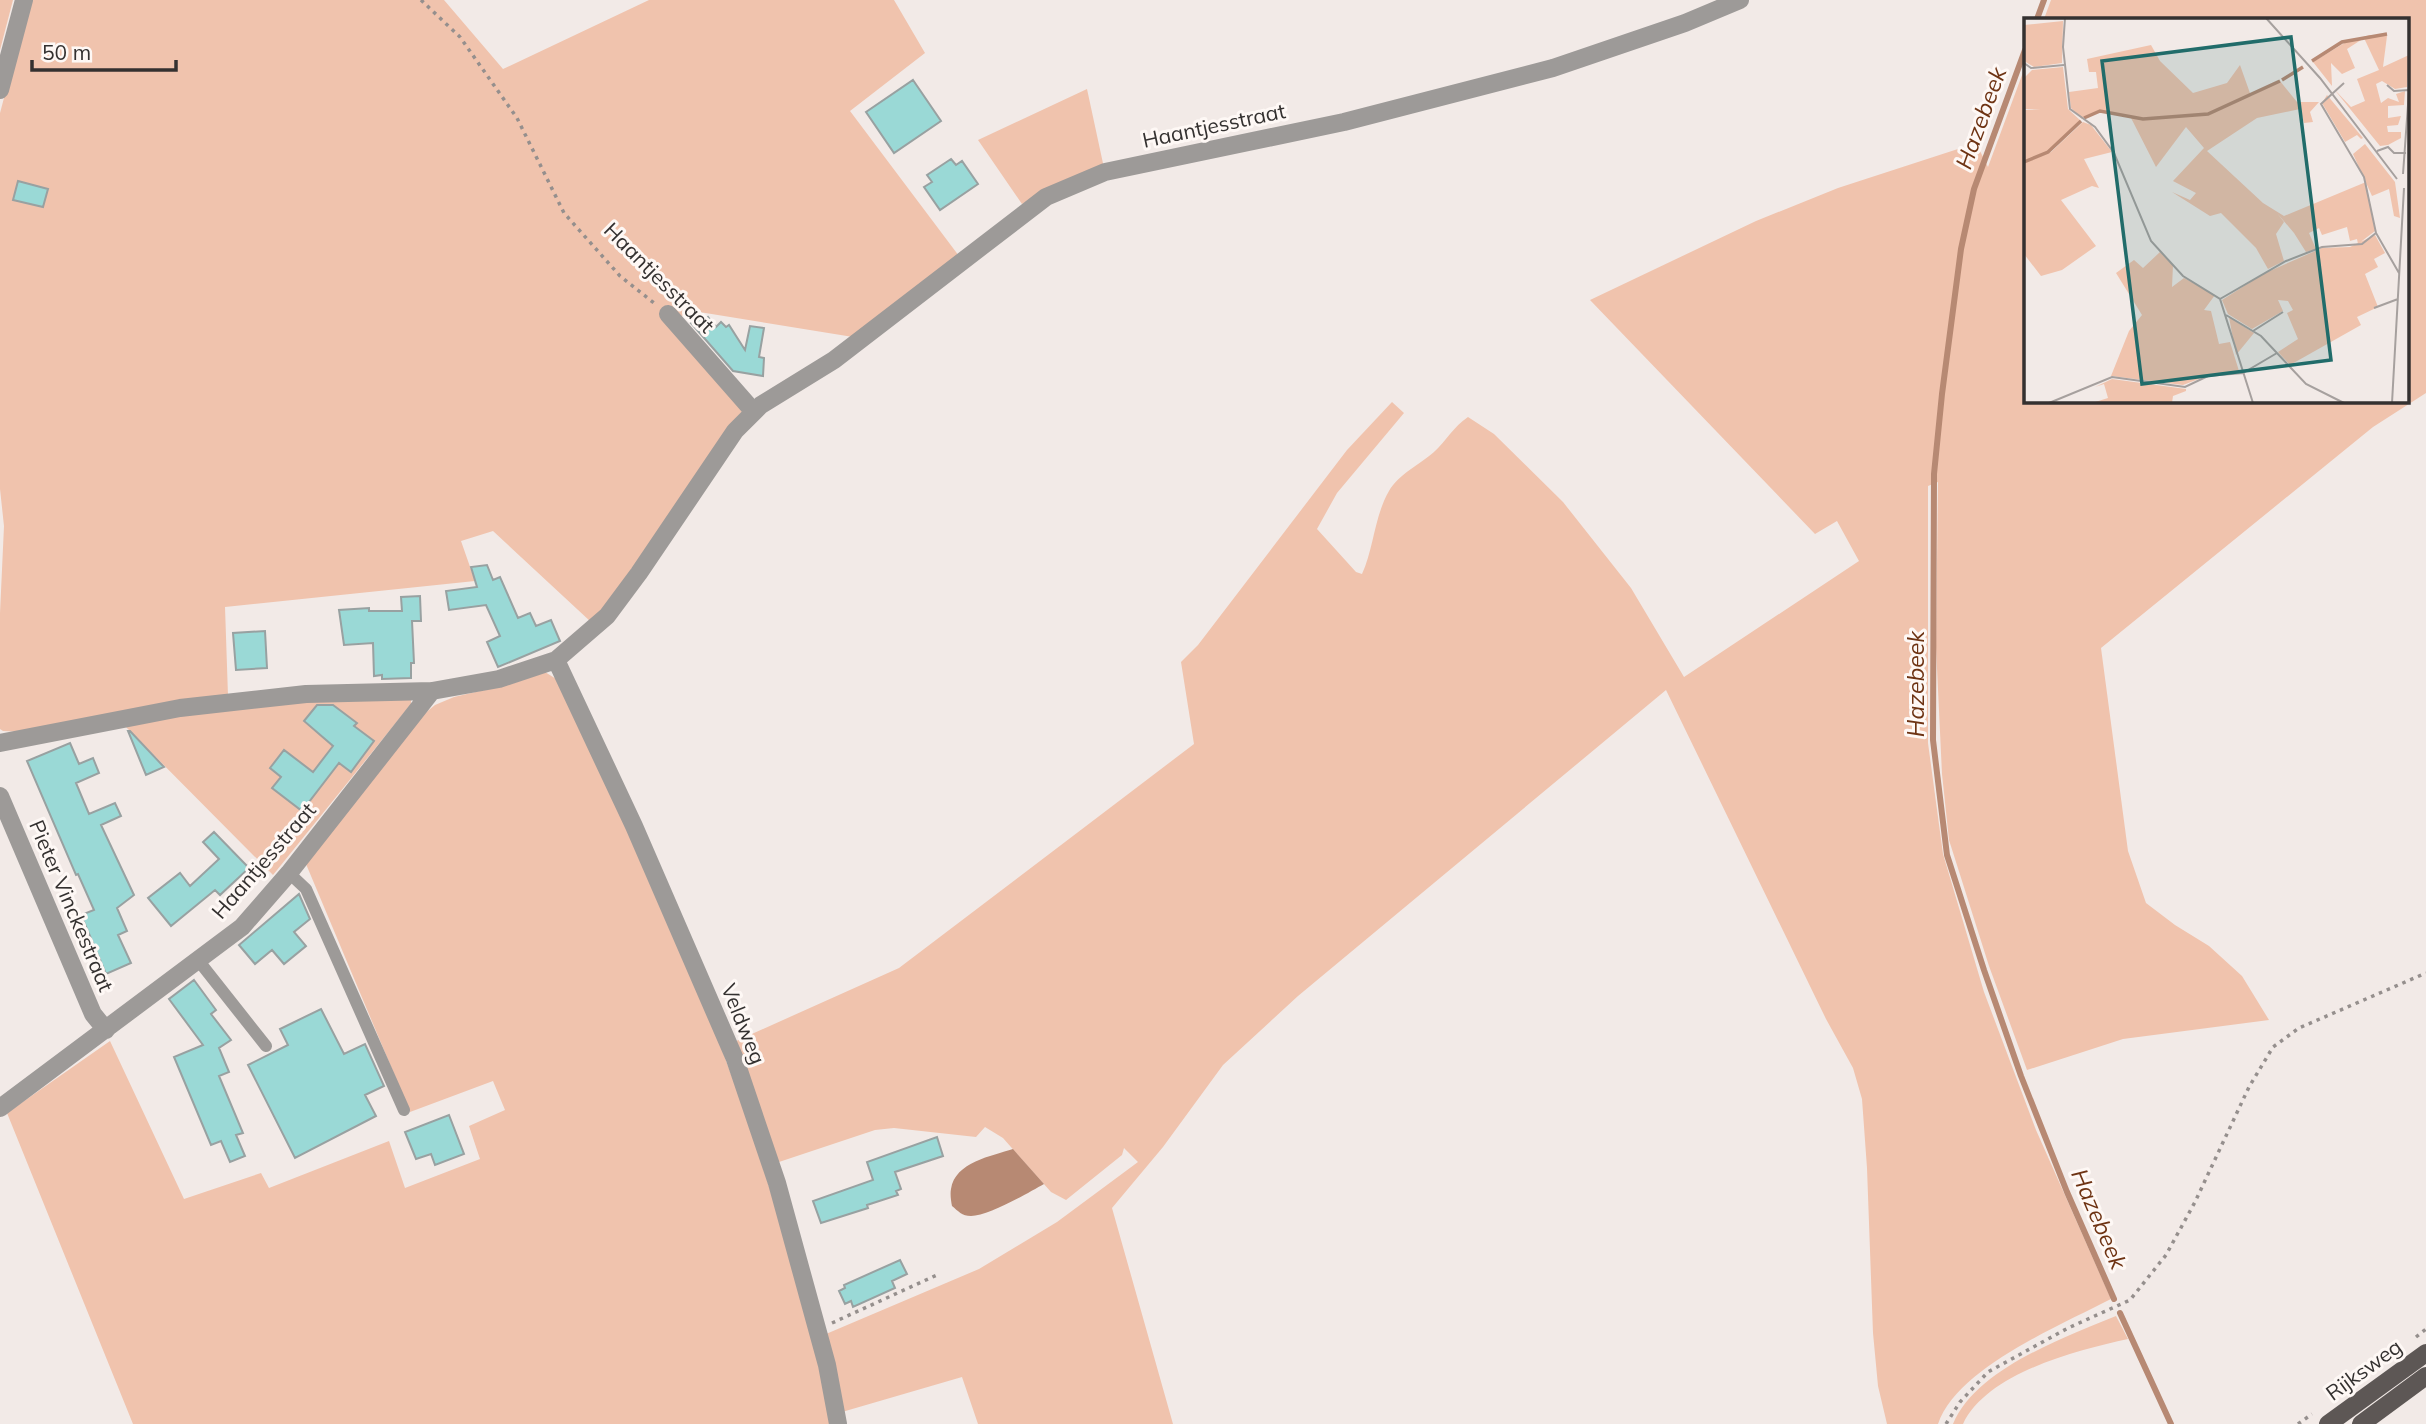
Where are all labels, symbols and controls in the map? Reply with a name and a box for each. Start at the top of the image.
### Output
inset map [2024,18,2408,402]
scale bar [32,28,175,72]
text: 50 m [42,39,91,65]
water label: Hazebeek [1949,62,2013,173]
street label: Haantjesstraat [1140,97,1288,153]
street label: Haantjesstraat [599,217,720,338]
water label: Hazebeek [1901,630,1930,737]
street label: Haantjesstraat [206,797,321,924]
street label: Pieter Vinckestraat [24,816,120,995]
street label: Veldweg [716,980,772,1068]
water label: Hazebeek [2065,1164,2134,1274]
street label: Rijksweg [2320,1333,2406,1405]

